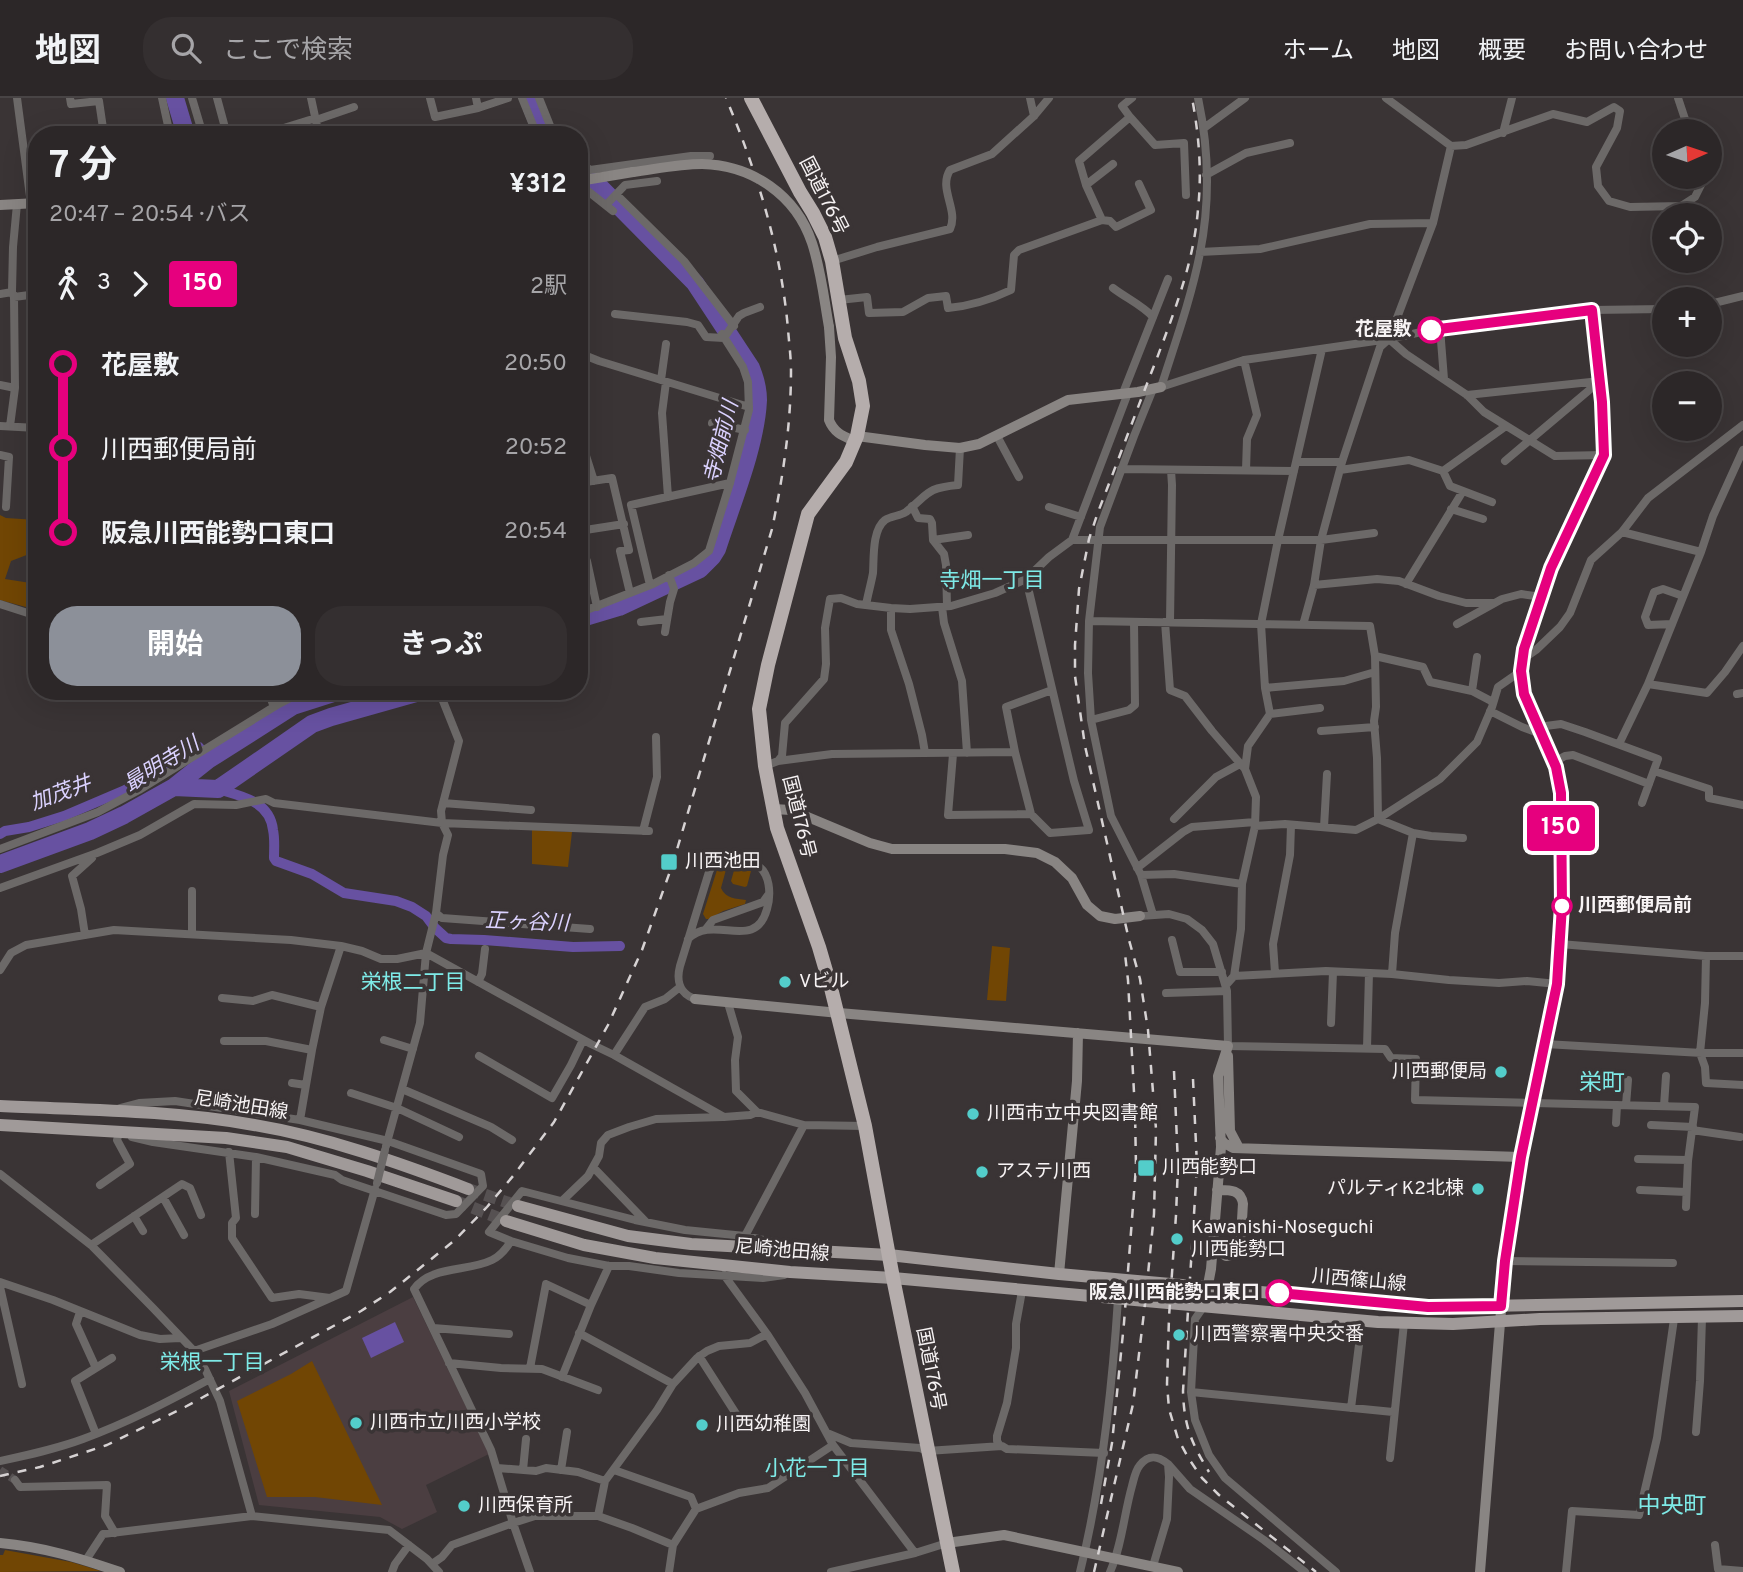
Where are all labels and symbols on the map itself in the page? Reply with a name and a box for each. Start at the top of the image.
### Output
north arrow [1652,119,1722,189]
street label: 国道176号 [793,153,853,239]
marker: 花屋敷 [1418,317,1444,343]
place label: 花屋敷 [1355,318,1412,342]
water label: 寺畑前川 [699,396,746,486]
district label: 寺畑一丁目 [940,568,1045,595]
water label: 最明寺川 [119,730,206,799]
water label: 加茂井 [27,770,97,817]
street label: 国道176号 [776,773,820,861]
line badge: 150 [1521,805,1601,851]
place label: 川西池田 [685,850,761,874]
marker: 川西池田 [659,852,679,872]
place label: 川西郵便局前 [1578,894,1692,918]
marker: 川西郵便局前 [1552,896,1572,916]
water label: 正ヶ谷川 [485,908,571,938]
district label: 栄根二丁目 [361,970,466,997]
place label: Vビル [799,970,849,994]
marker: Vビル [777,974,793,990]
place label: 川西郵便局 [1392,1060,1487,1084]
marker: 川西郵便局 [1493,1064,1509,1080]
district label: 栄町 [1579,1070,1625,1099]
street label: 尼崎池田線 [192,1087,290,1125]
place label: 川西市立中央図書館 [987,1102,1158,1126]
marker: 川西市立中央図書館 [965,1106,981,1122]
place label: 川西能勢口 [1162,1156,1257,1180]
marker: 川西能勢口 [1136,1158,1156,1178]
place label: アステ川西 [996,1160,1091,1184]
marker: アステ川西 [974,1164,990,1180]
place label: パルティK2北棟 [1327,1177,1464,1201]
marker: パルティK2北棟 [1470,1181,1486,1197]
place label: Kawanishi-Noseguchi 川西能勢口 [1191,1216,1374,1262]
marker: Kawanishi-Noseguchi 川西能勢口 [1169,1231,1185,1247]
street label: 尼崎池田線 [734,1235,830,1267]
street label: 川西篠山線 [1311,1265,1407,1297]
marker: 阪急川西能勢口東口 [1266,1280,1292,1306]
place label: 阪急川西能勢口東口 [1089,1281,1260,1305]
place label: 川西警察署中央交番 [1193,1323,1364,1347]
street label: 国道176号 [910,1325,950,1413]
marker: 川西警察署中央交番 [1171,1327,1187,1343]
district label: 栄根一丁目 [160,1350,265,1377]
place label: 川西市立川西小学校 [370,1411,541,1435]
place label: 川西幼稚園 [716,1413,811,1437]
marker: 川西市立川西小学校 [348,1415,364,1431]
marker: 川西幼稚園 [694,1417,710,1433]
district label: 小花一丁目 [765,1456,870,1483]
district label: 中央町 [1638,1493,1707,1522]
place label: 川西保育所 [478,1494,573,1518]
marker: 川西保育所 [456,1498,472,1514]

